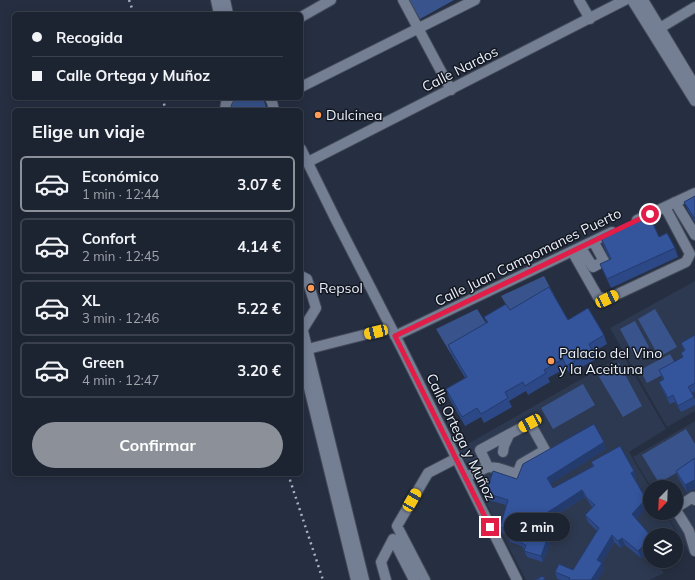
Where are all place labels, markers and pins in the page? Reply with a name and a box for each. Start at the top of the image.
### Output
place label: Dulcinea [326,106,382,124]
marker: Dulcinea [313,110,323,120]
place label: Repsol [319,279,363,297]
marker: Repsol [306,283,316,293]
place label: Palacio del Vino y la Aceituna [559,344,662,378]
marker: Palacio del Vino y la Aceituna [546,356,556,366]

